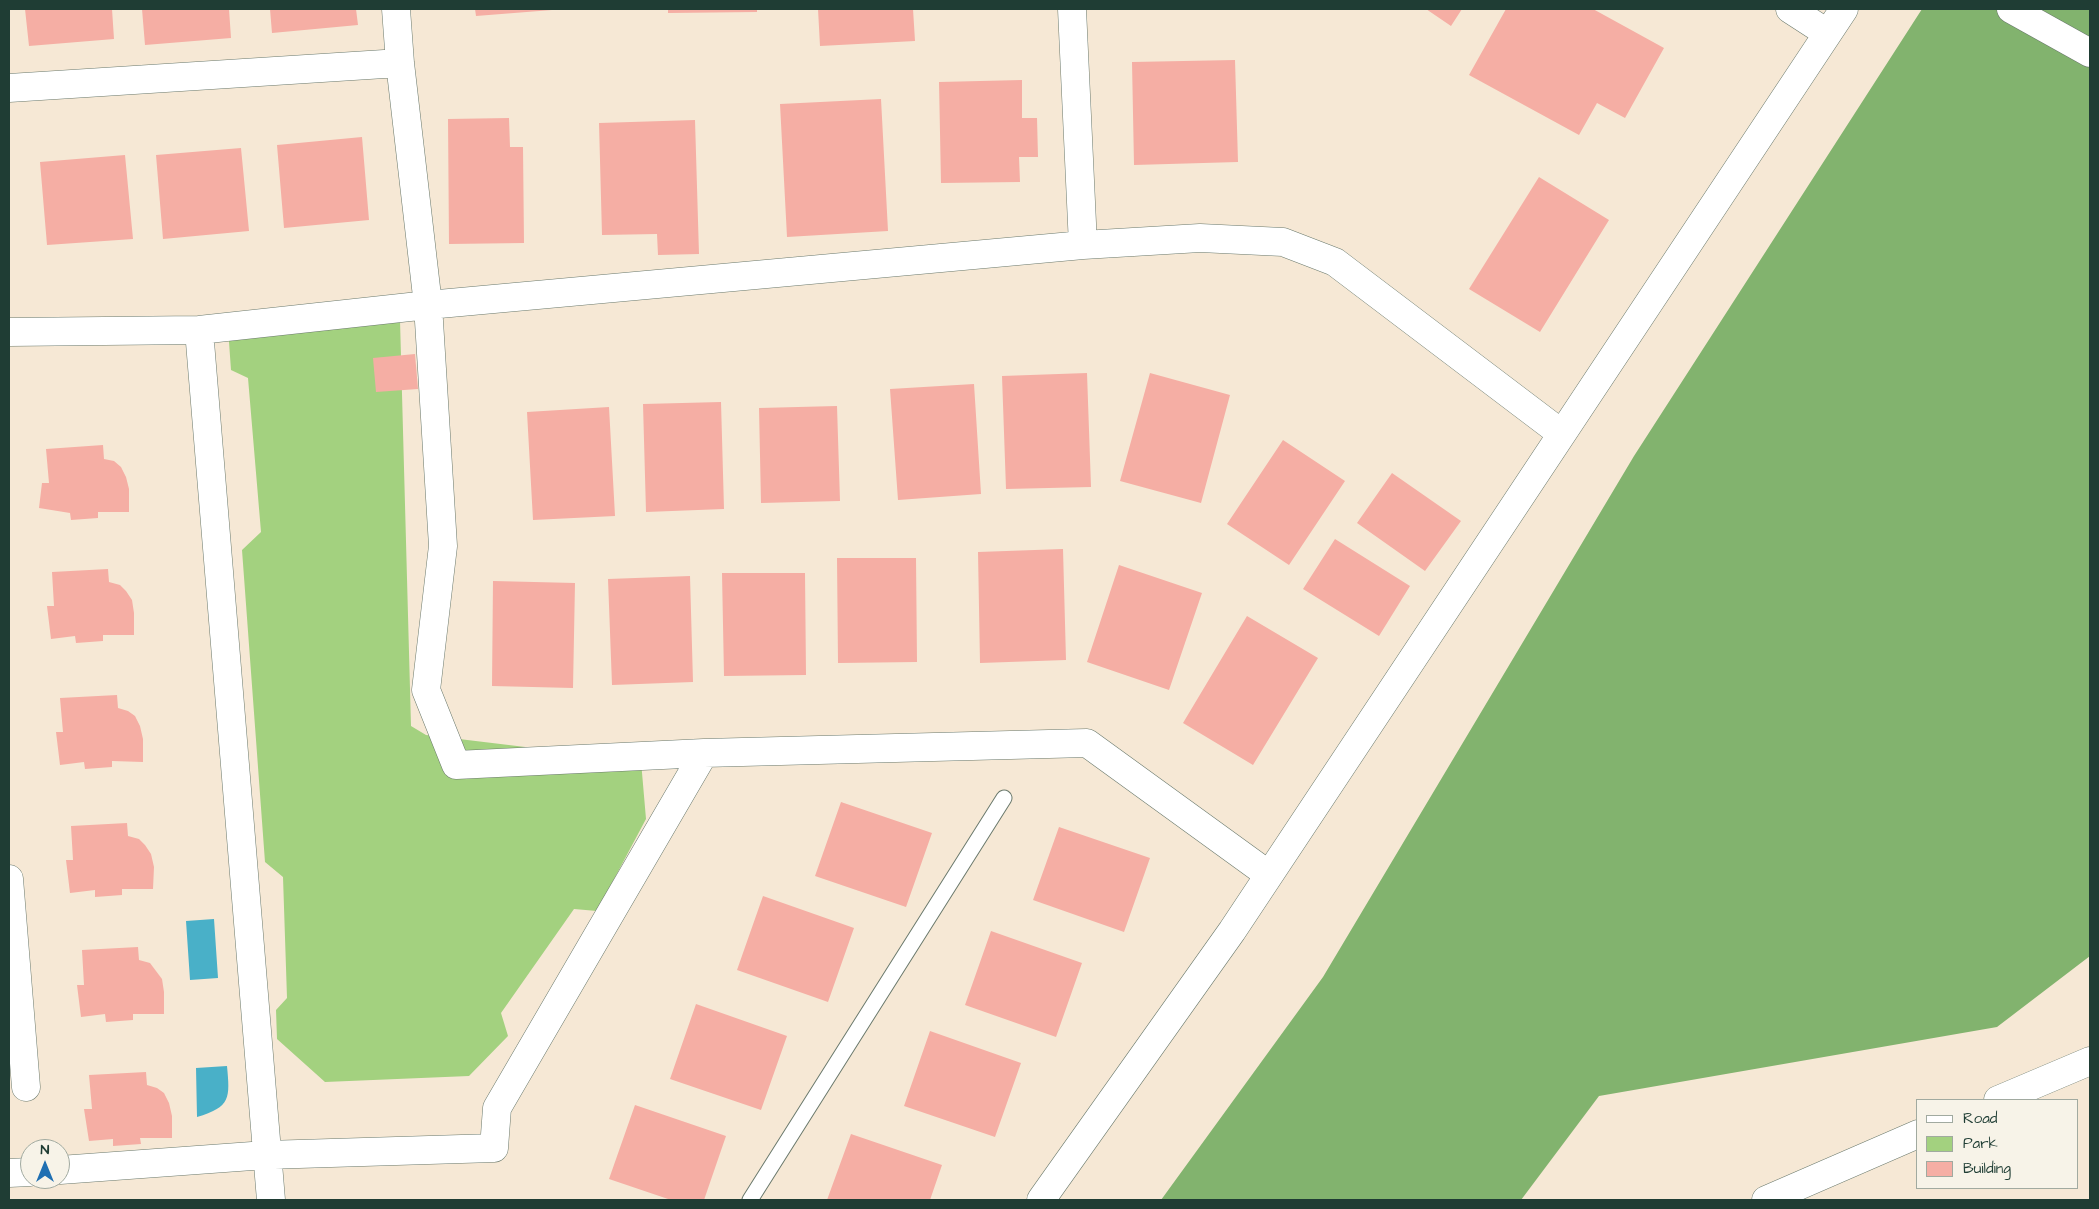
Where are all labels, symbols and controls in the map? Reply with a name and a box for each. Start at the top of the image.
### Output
legend [1916,1099,2079,1189]
text: Road [1963,1108,1997,1129]
text: Park [1963,1133,1998,1154]
north arrow [20,1139,70,1189]
text: N [41,1140,49,1160]
text: Building [1963,1158,2011,1179]

